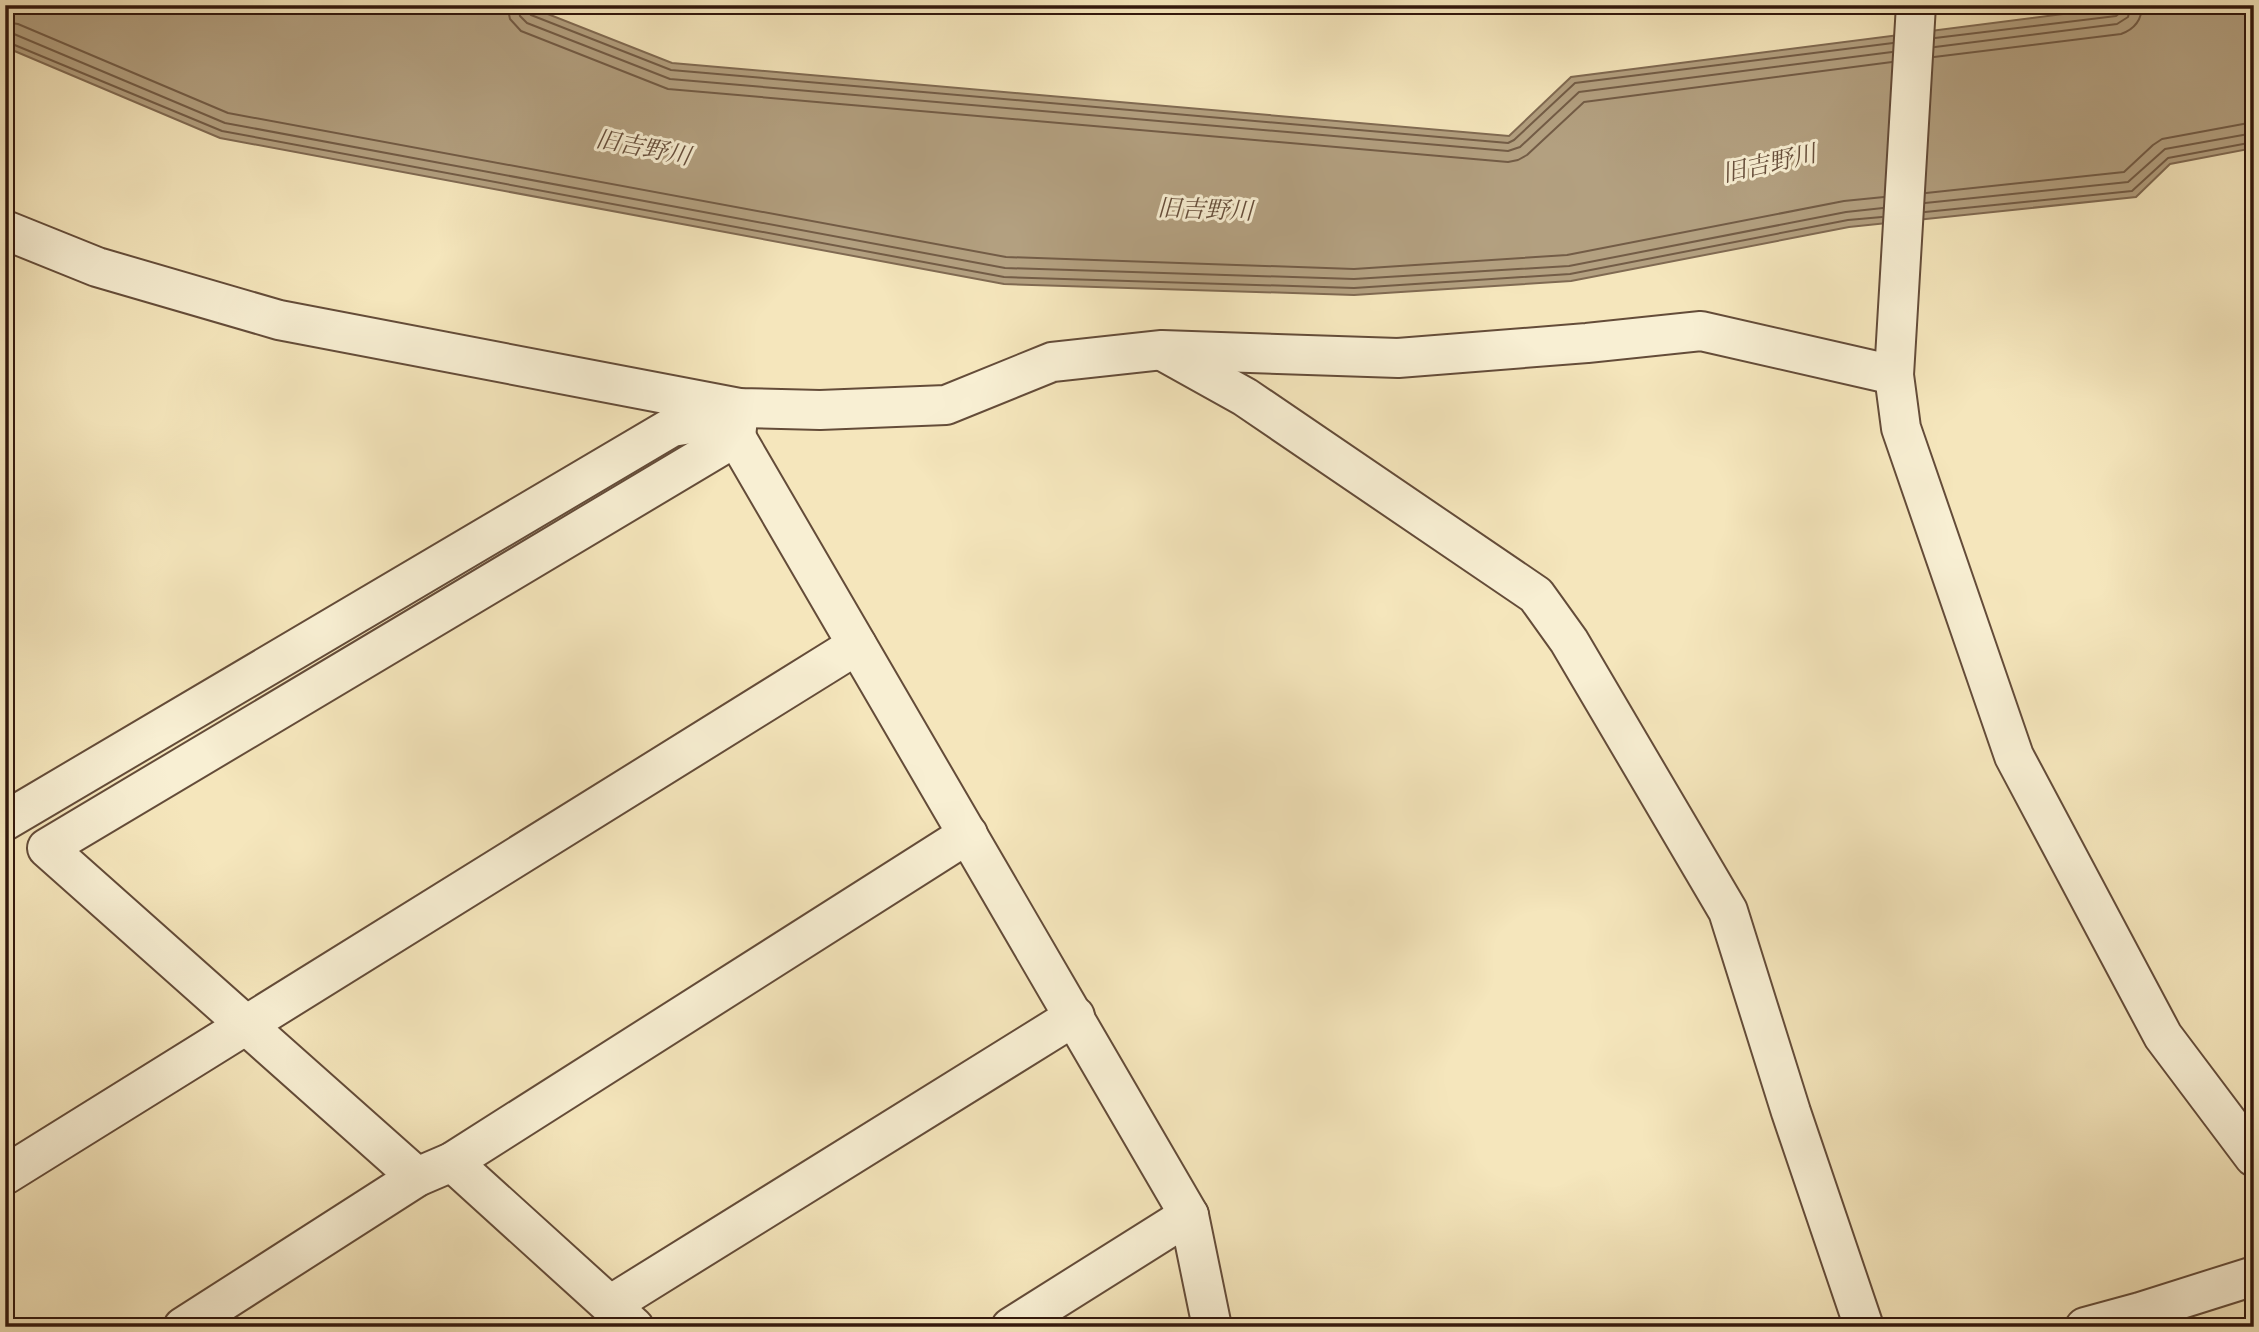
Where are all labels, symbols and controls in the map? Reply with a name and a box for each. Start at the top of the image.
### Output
water label: 旧吉野川 [593,123,696,174]
water label: 旧吉野川 [1719,136,1822,191]
water label: 旧吉野川 [1156,192,1257,228]

